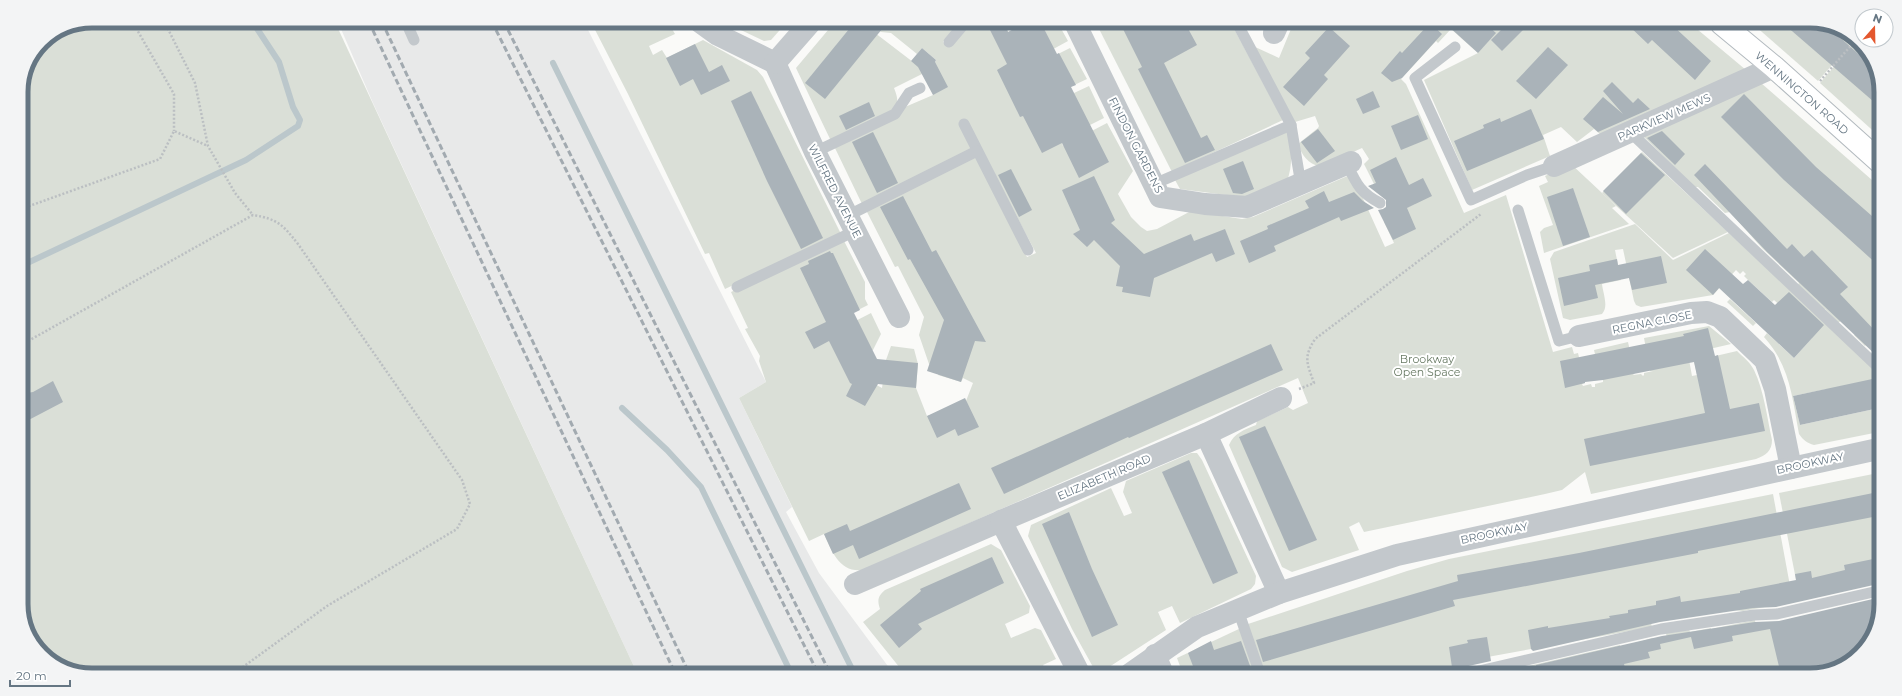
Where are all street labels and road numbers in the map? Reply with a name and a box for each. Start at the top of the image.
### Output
street label: WENNINGTON ROAD [1752,49,1852,137]
street label: PARKVIEW MEWS [1615,90,1713,144]
street label: FINDON GARDENS [1106,95,1166,196]
street label: WILFRED AVENUE [805,142,865,240]
street label: REGNA CLOSE [1611,307,1693,337]
street label: BROOKWAY [1775,449,1845,477]
street label: ELIZABETH ROAD [1055,451,1153,503]
street label: BROOKWAY [1459,519,1529,547]

